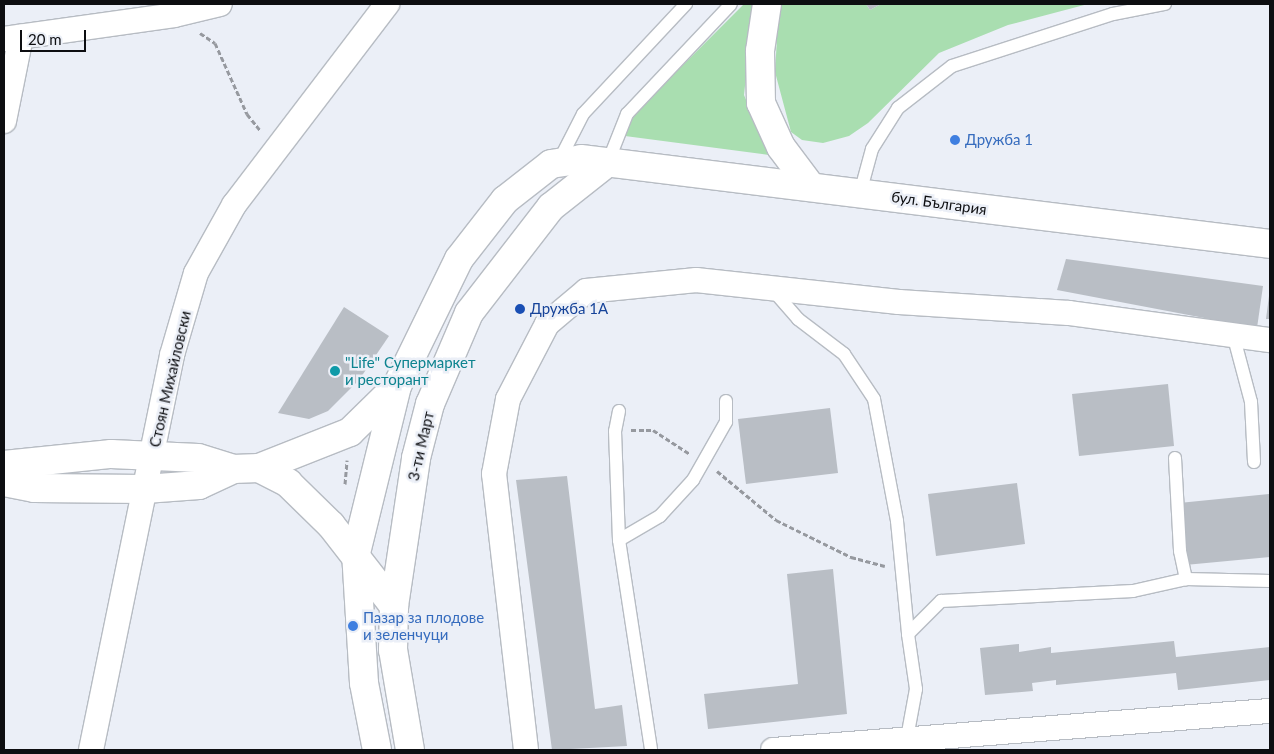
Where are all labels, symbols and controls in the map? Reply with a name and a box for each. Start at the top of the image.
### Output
scale bar [22,20,89,52]
text: 20 m [28,30,62,48]
place label: Дружба 1 [965,131,1033,149]
marker: Дружба 1 [949,134,961,146]
street label: бул. България [890,187,988,219]
place label: Дружба 1A [530,300,608,318]
marker: Дружба 1A [514,303,526,315]
street label: Стоян Михайловски [146,309,194,449]
place label: "Life" Супермаркет и ресторант [345,353,475,388]
marker: "Life" Супермаркет и ресторант [329,365,341,377]
street label: 3-ти Март [404,409,438,483]
place label: Пазар за плодове и зеленчуци [363,608,484,643]
marker: Пазар за плодове и зеленчуци [347,620,359,632]

